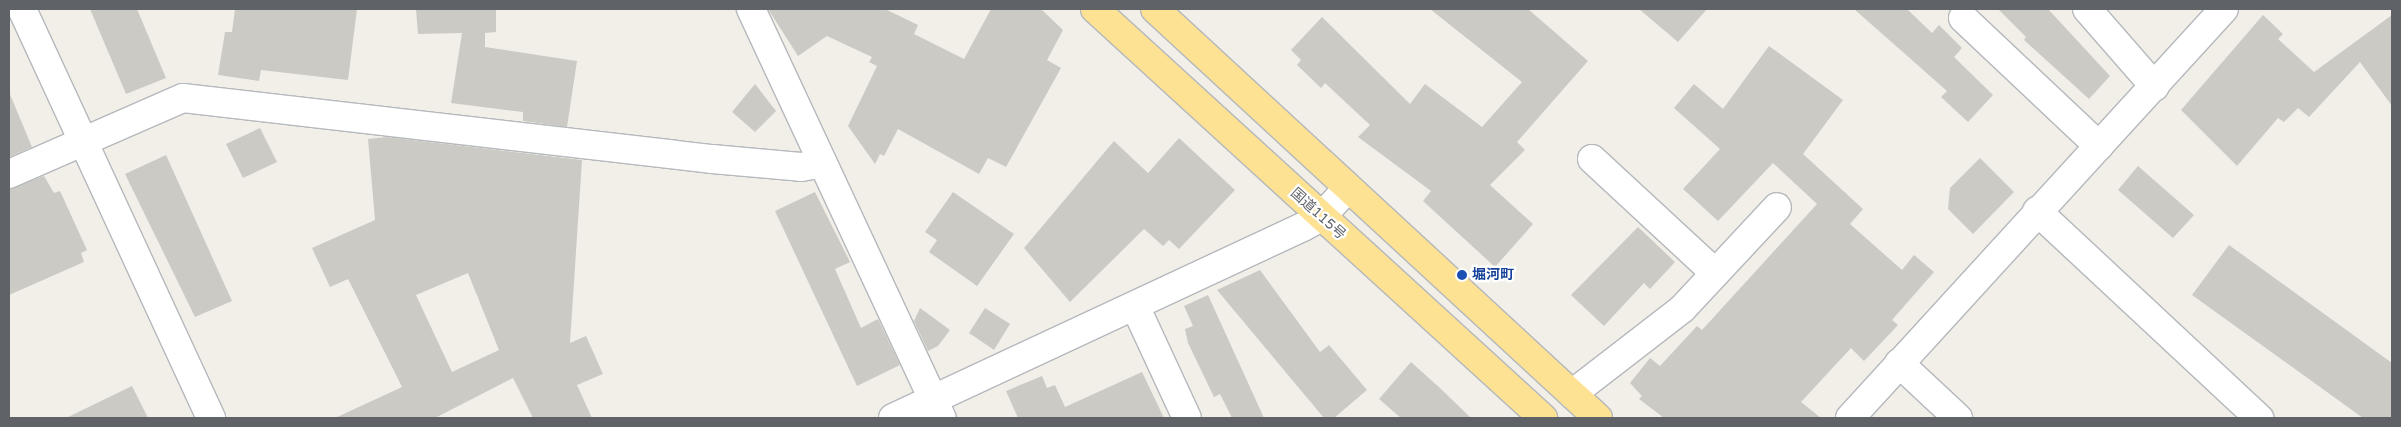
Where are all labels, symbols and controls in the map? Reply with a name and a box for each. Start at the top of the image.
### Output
street label: 国道115号 [1287,185,1349,243]
place label: 堀河町 [1472,267,1514,283]
marker: 堀河町 [1456,269,1468,281]

